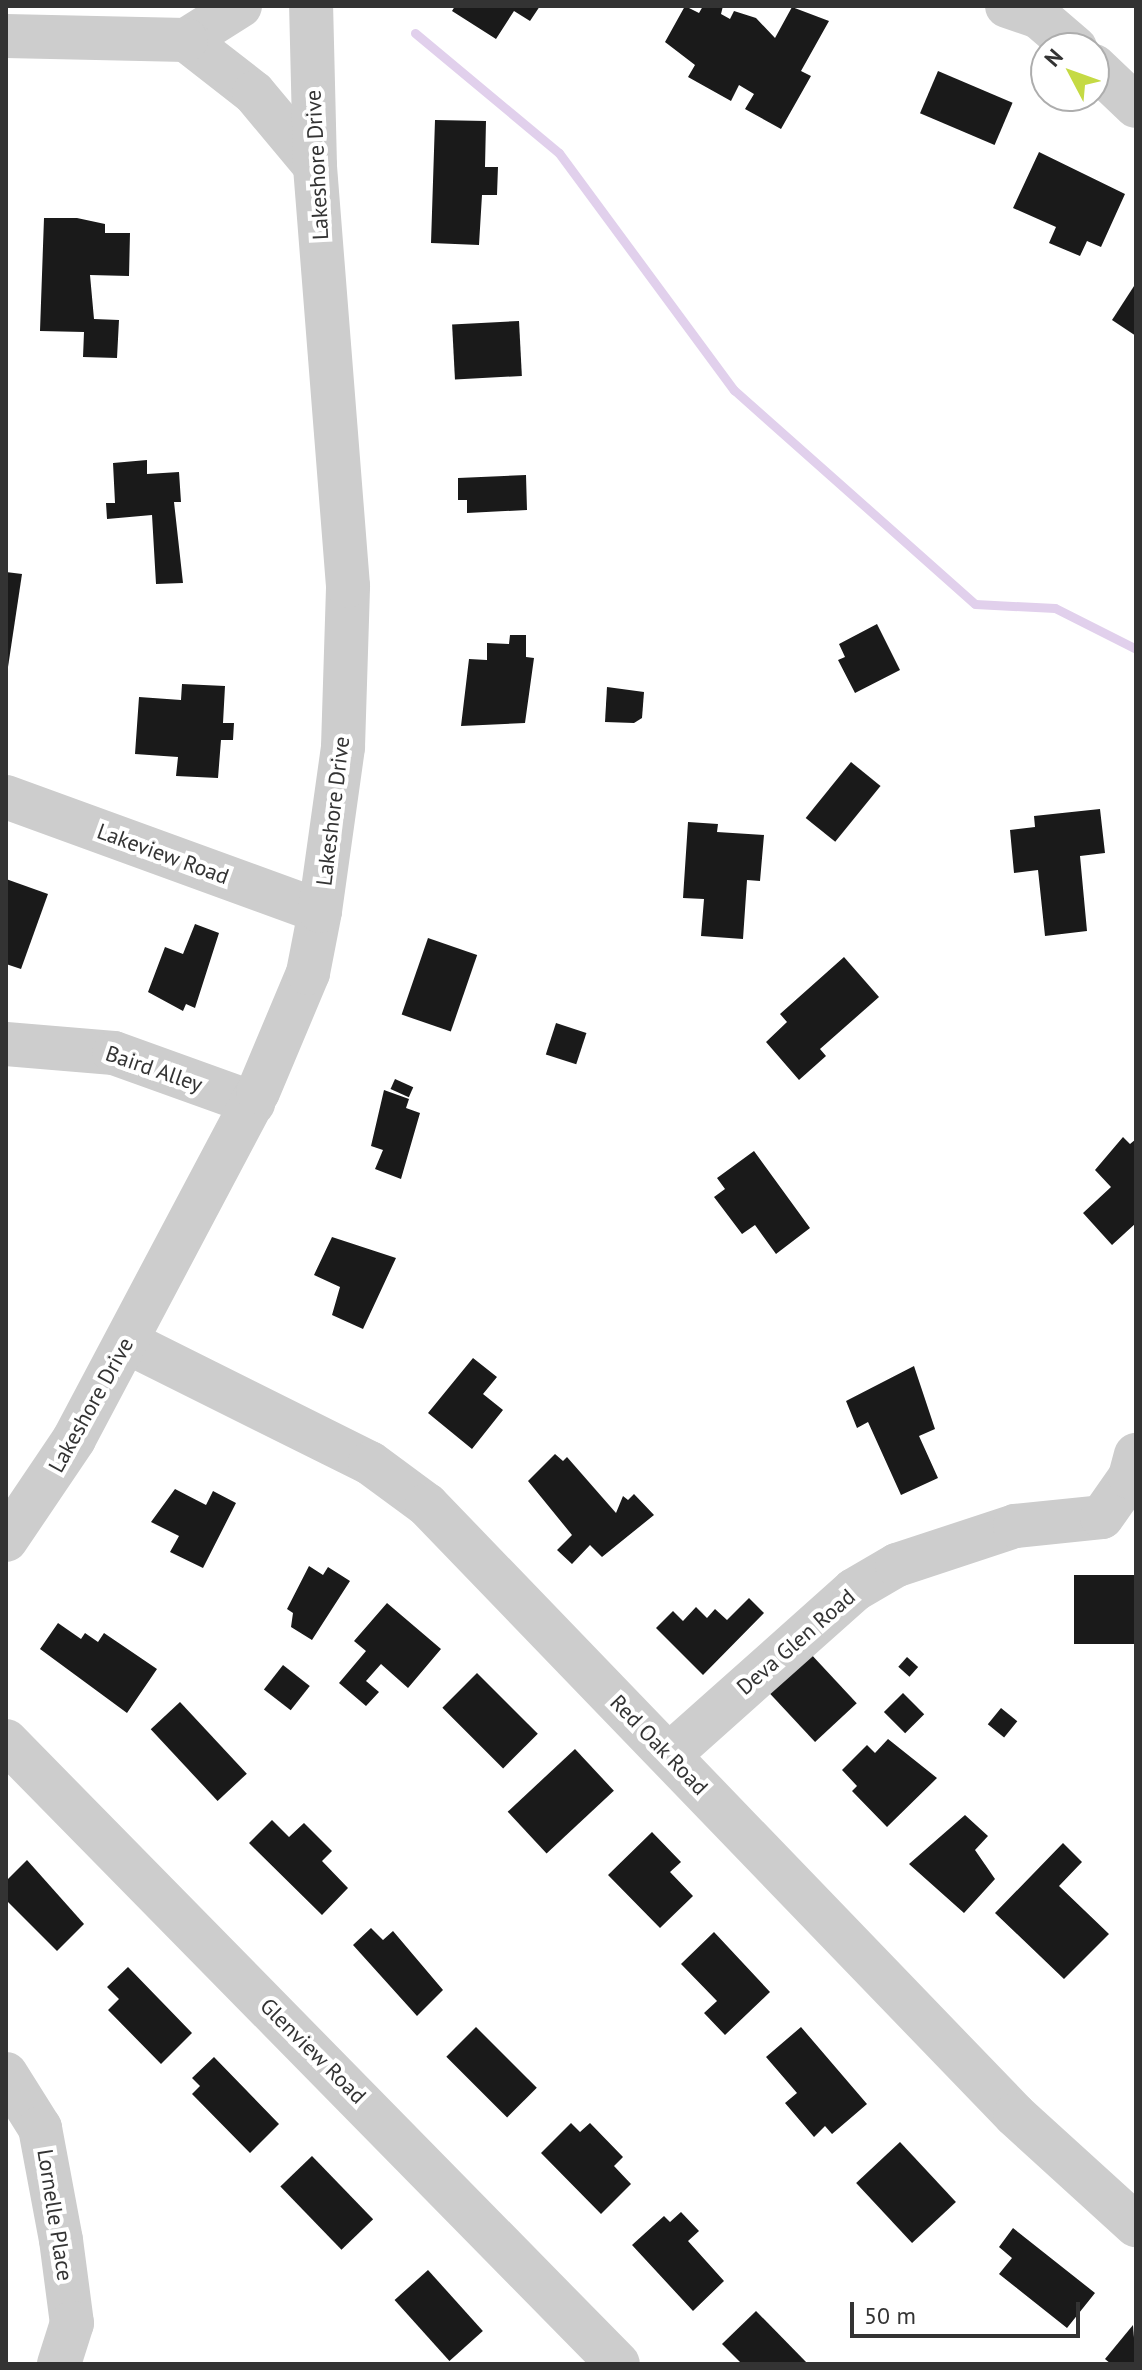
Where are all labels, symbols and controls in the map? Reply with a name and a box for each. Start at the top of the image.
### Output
north arrow [1030,32,1110,112]
text: N [1038,43,1069,72]
street label: Lakeshore Drive [300,89,334,241]
street label: Lakeshore Drive [311,735,355,887]
street label: Lakeview Road [93,818,233,890]
street label: Baird Alley [102,1040,206,1098]
street label: Lakeshore Drive [43,1333,139,1477]
street label: Deva Glen Road [731,1583,861,1701]
street label: Red Oak Road [604,1689,714,1801]
street label: Glenview Road [254,1992,372,2110]
street label: Lornelle Place [32,2147,78,2283]
scale bar [854,2286,1084,2336]
text: 50 m [864,2300,916,2331]

